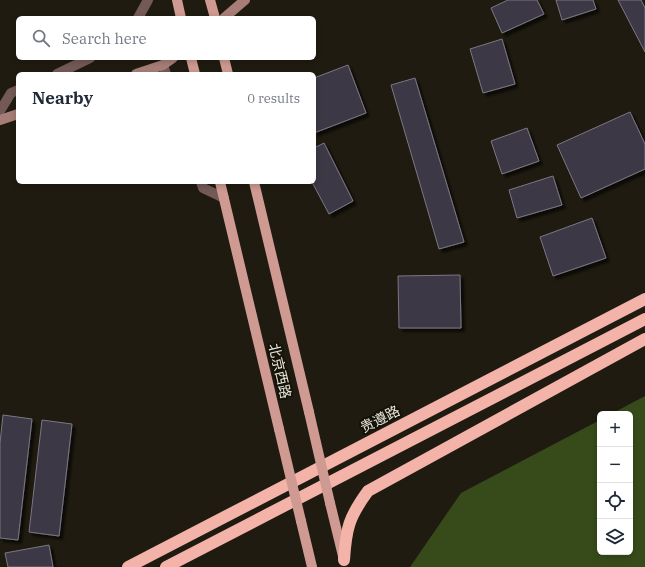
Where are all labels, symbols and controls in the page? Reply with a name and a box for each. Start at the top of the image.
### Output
search box [16,16,316,60]
icon: search [30,27,52,49]
text: Search here [62,29,147,48]
text: Nearby [32,87,93,109]
text: 0 results [247,90,300,107]
street label: 北京西路 [265,342,295,400]
street label: 贵遵路 [357,401,403,437]
map controls [597,411,633,555]
button: + [597,411,633,447]
button: − [597,447,633,483]
button: locate [597,483,633,519]
button: layers [597,519,633,555]

